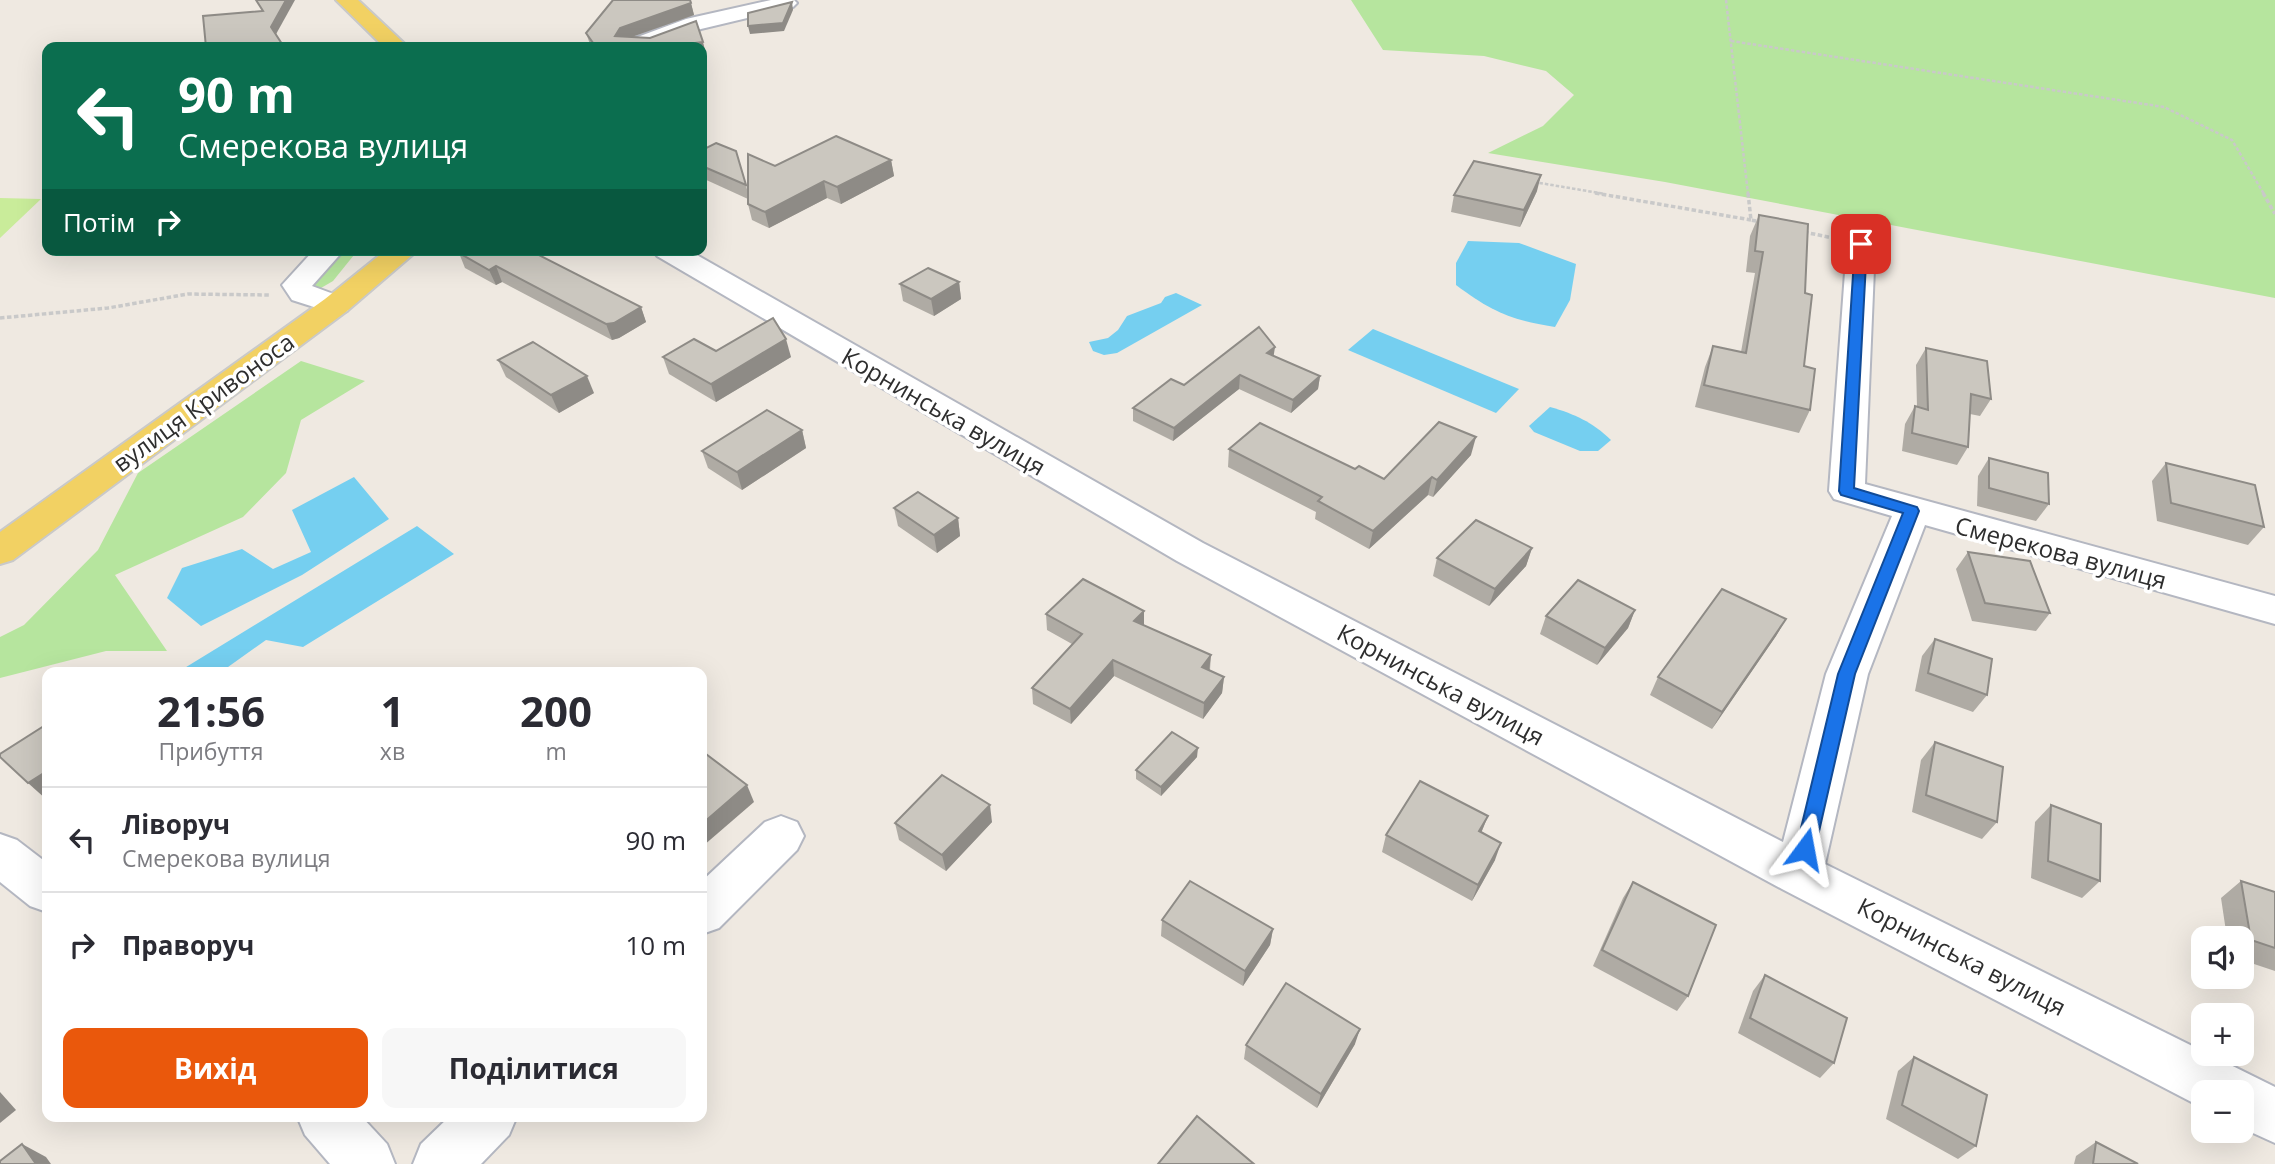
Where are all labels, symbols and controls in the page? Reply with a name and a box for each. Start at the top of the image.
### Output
text: 90 m [178,61,295,127]
icon: left [63,70,154,161]
text: Смерекова вулиця [178,124,468,167]
icon: right [149,203,187,241]
text: Потім [63,204,135,240]
pin [1831,214,1891,274]
icon: arrive [1842,225,1880,263]
street label: вулиця Кривоноса [106,325,300,479]
street label: Корнинська вулиця [836,339,1052,483]
street label: Смерекова вулиця [1952,508,2170,596]
street label: Корнинська вулиця [1332,615,1550,753]
text: 21:56 [157,682,265,739]
text: 1 [380,682,404,739]
text: 200 [520,682,592,739]
text: Прибуття [158,735,263,767]
text: хв [380,735,405,767]
text: m [545,735,567,767]
text: Ліворуч [122,806,230,842]
position arrow [1768,812,1842,886]
icon: left [63,821,101,859]
text: 90 m [625,822,686,858]
text: Смерекова вулиця [122,842,331,874]
street label: Корнинська вулиця [1852,889,2072,1023]
icon: right [63,926,101,964]
map controls [2191,926,2254,1143]
button: sound [2191,926,2254,989]
text: Праворуч [122,927,254,963]
text: 10 m [625,927,686,963]
button: + [2191,1003,2254,1066]
button: Вихід [63,1028,368,1108]
button: Поділитися [382,1028,686,1108]
button: − [2191,1080,2254,1143]

